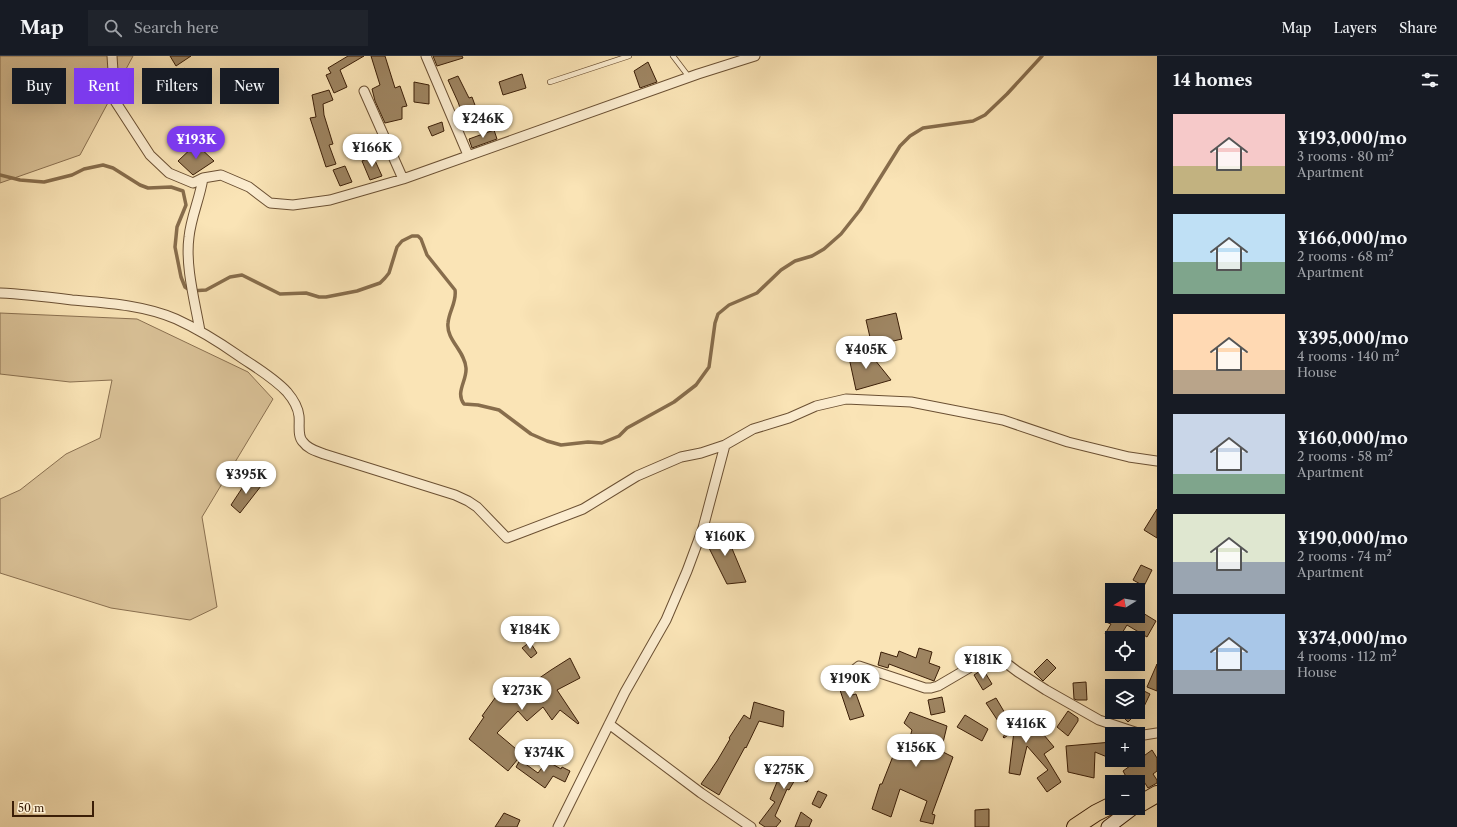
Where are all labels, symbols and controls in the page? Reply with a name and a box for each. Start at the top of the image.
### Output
search box [88,10,368,46]
text: Map [20,16,64,39]
icon: search [102,17,124,39]
text: Search here [134,18,219,37]
text: Map [1281,19,1311,37]
text: Layers [1333,19,1377,37]
text: Share [1399,19,1437,37]
chip: Buy [12,68,66,104]
chip: Rent [74,68,134,104]
chip: Filters [142,68,212,104]
chip: New [220,68,279,104]
icon: filters [1419,69,1441,91]
text: 14 homes [1173,70,1252,90]
pin: ¥246K [455,105,511,139]
text: ¥246K [462,110,504,126]
pin: ¥193K [168,126,224,160]
text: ¥193,000/mo [1297,128,1407,148]
icon: home [1205,130,1253,178]
text: ¥193K [176,131,216,147]
pin: ¥166K [344,134,400,168]
text: ¥166K [352,139,392,155]
text: 3 rooms · 80 m² [1297,148,1394,164]
text: Apartment [1297,164,1364,180]
text: ¥166,000/mo [1297,228,1407,248]
icon: home [1205,230,1253,278]
text: 2 rooms · 68 m² [1297,248,1394,264]
text: Apartment [1297,264,1364,280]
text: ¥395,000/mo [1297,328,1409,348]
icon: home [1205,330,1253,378]
pin: ¥405K [838,336,894,370]
text: ¥405K [845,341,887,357]
text: 4 rooms · 140 m² [1297,348,1400,364]
text: House [1297,364,1337,380]
text: ¥160,000/mo [1297,428,1408,448]
icon: home [1205,430,1253,478]
text: 2 rooms · 58 m² [1297,448,1393,464]
pin: ¥395K [218,461,274,495]
text: Apartment [1297,464,1364,480]
text: ¥395K [225,466,267,482]
pin: ¥160K [697,523,753,557]
text: ¥160K [704,528,746,544]
text: ¥190,000/mo [1297,528,1408,548]
icon: home [1205,530,1253,578]
text: 2 rooms · 74 m² [1297,548,1392,564]
text: Apartment [1297,564,1364,580]
north arrow [1105,583,1145,623]
map controls [1105,583,1145,815]
pin: ¥184K [502,616,558,650]
text: ¥184K [510,621,550,637]
text: ¥374,000/mo [1297,628,1407,648]
icon: home [1205,630,1253,678]
button: locate [1105,631,1145,671]
pin: ¥181K [955,646,1011,680]
text: 4 rooms · 112 m² [1297,648,1397,664]
text: ¥181K [964,651,1003,667]
text: House [1297,664,1337,680]
pin: ¥190K [822,665,878,699]
text: ¥190K [829,670,871,686]
pin: ¥273K [494,677,550,711]
button: layers [1105,679,1145,719]
text: ¥273K [501,682,543,698]
pin: ¥416K [998,710,1054,744]
text: ¥416K [1006,715,1046,731]
button: + [1105,727,1145,767]
pin: ¥156K [888,734,944,768]
pin: ¥374K [516,739,572,773]
text: ¥156K [896,739,936,755]
text: ¥374K [524,744,564,760]
pin: ¥275K [756,756,812,790]
text: ¥275K [764,761,804,777]
button: − [1105,775,1145,815]
scale bar [12,799,94,818]
text: 50 m [18,801,44,815]

